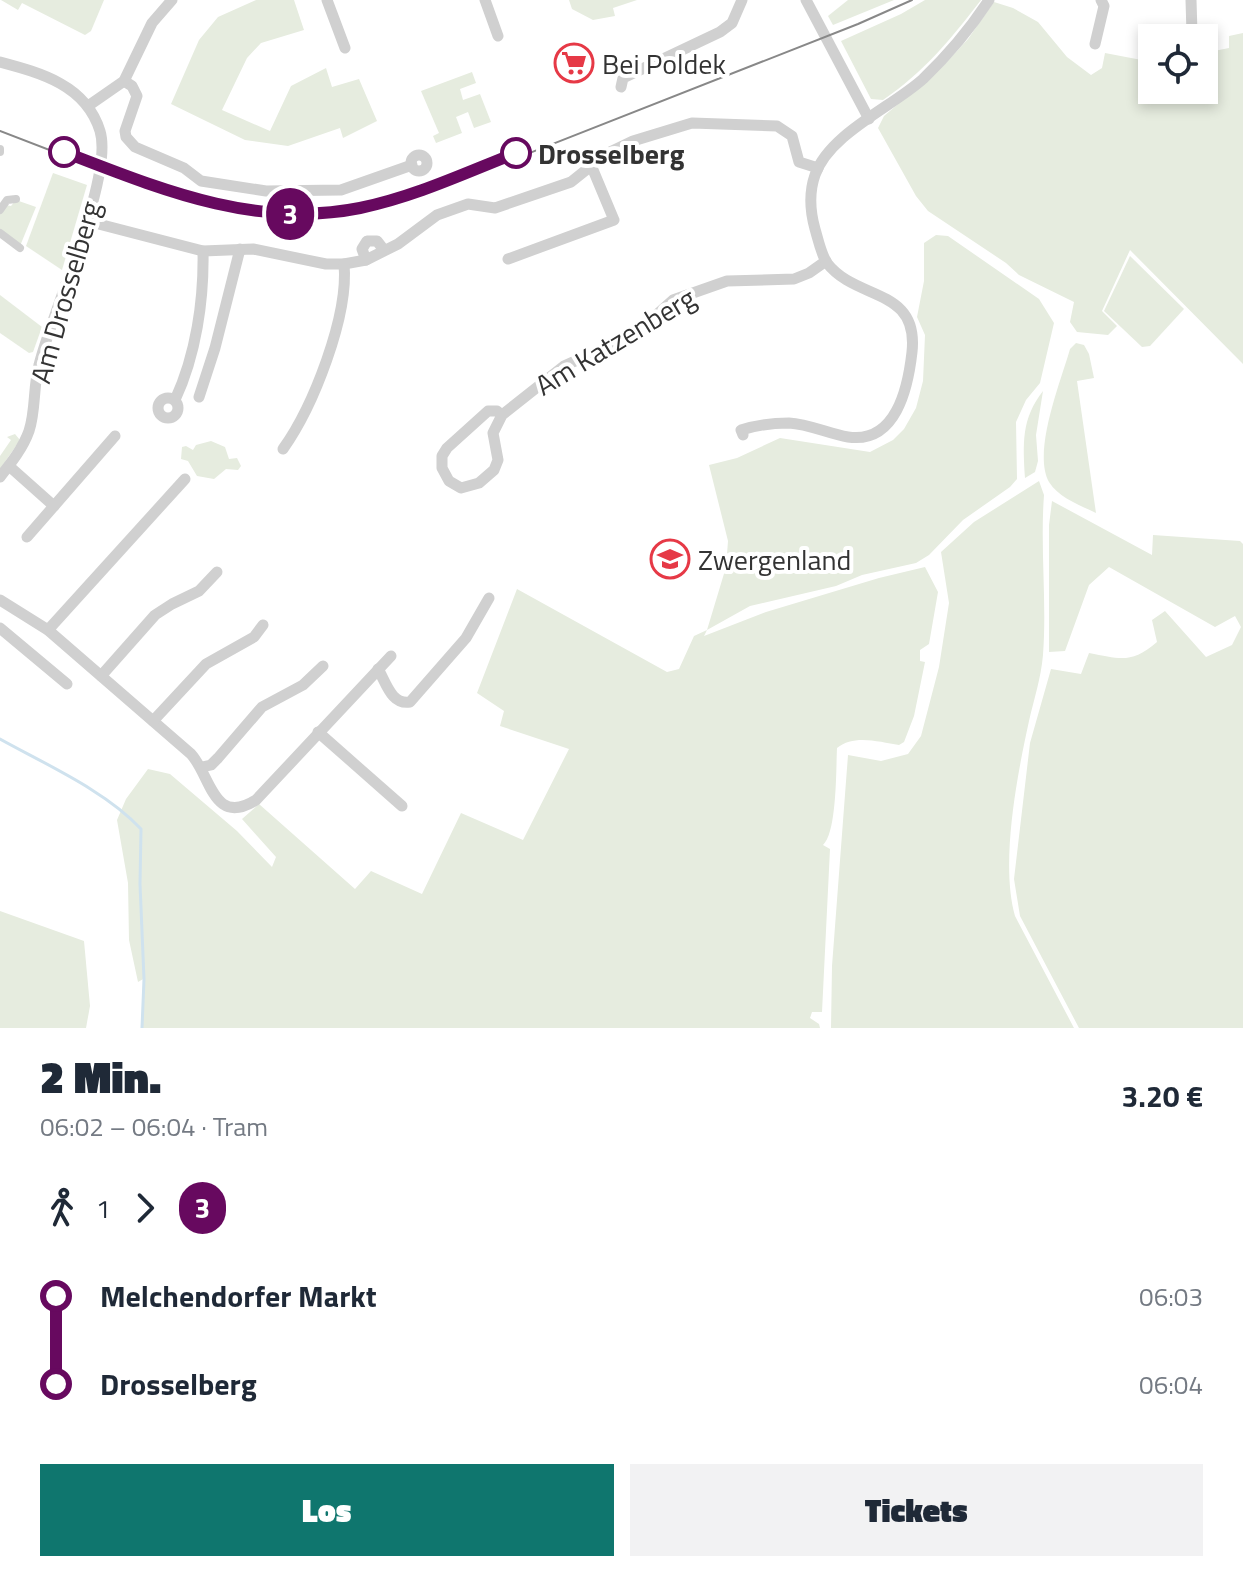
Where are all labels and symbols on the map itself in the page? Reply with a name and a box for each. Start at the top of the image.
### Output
supermarket icon: Bei Poldek [553,42,595,84]
place label: Bei Poldek [602,42,726,85]
place label: Drosselberg [538,132,684,175]
unlabelled marker [49,137,79,167]
marker: Drosselberg [501,138,531,168]
line badge: 3 [264,188,316,240]
street label: Am Drosselberg [18,196,112,388]
street label: Am Katzenberg [527,276,703,406]
school or university icon: Zwergenland [649,538,691,580]
place label: Zwergenland [698,538,851,581]

